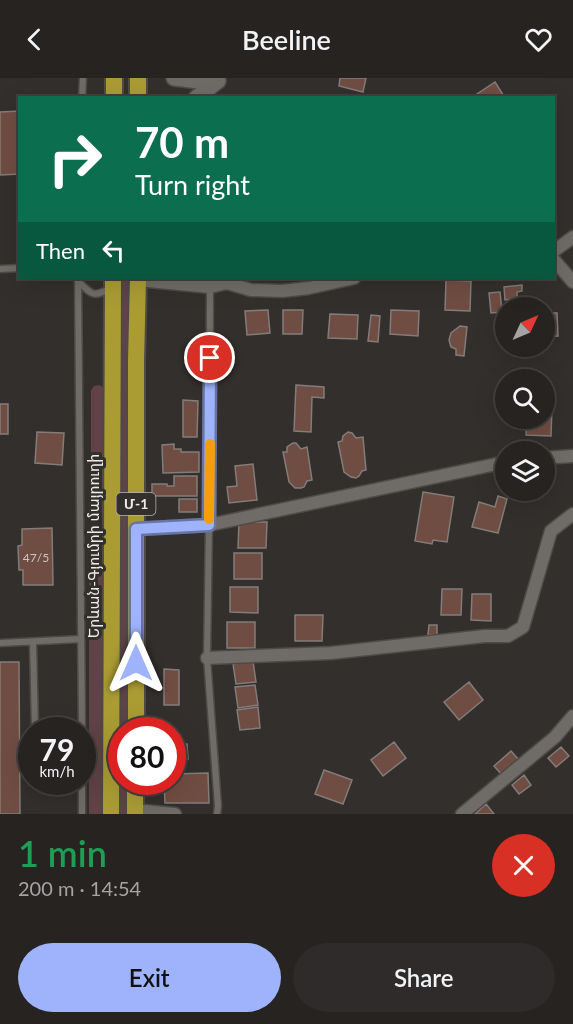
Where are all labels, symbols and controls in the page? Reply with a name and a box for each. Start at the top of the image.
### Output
icon: back [18,23,51,56]
text: Beeline [242,23,331,56]
icon: heart [522,23,555,56]
text: 70 m [135,117,229,167]
icon: right [36,120,114,198]
text: Turn right [135,168,250,201]
icon: left [97,234,130,267]
text: Then [36,237,85,264]
north arrow [495,297,555,357]
map controls [495,297,555,501]
pin [184,332,235,383]
icon: arrive [193,341,226,374]
button: search [495,369,555,429]
button: layers [495,441,555,501]
street label: Երևան-Գյումրի մայրուղի [84,454,103,638]
road number: Մ-1 [116,493,156,515]
house number: 47/5 [23,550,49,565]
position arrow [104,631,168,695]
speed limit sign: 80 [108,717,186,795]
text: 79 [40,731,74,767]
text: km/h [39,762,75,780]
text: 1 min [18,831,107,875]
button: close [492,834,555,897]
text: 200 m · 14:54 [18,876,141,900]
button: Exit [18,943,281,1012]
button: Share [293,943,555,1012]

